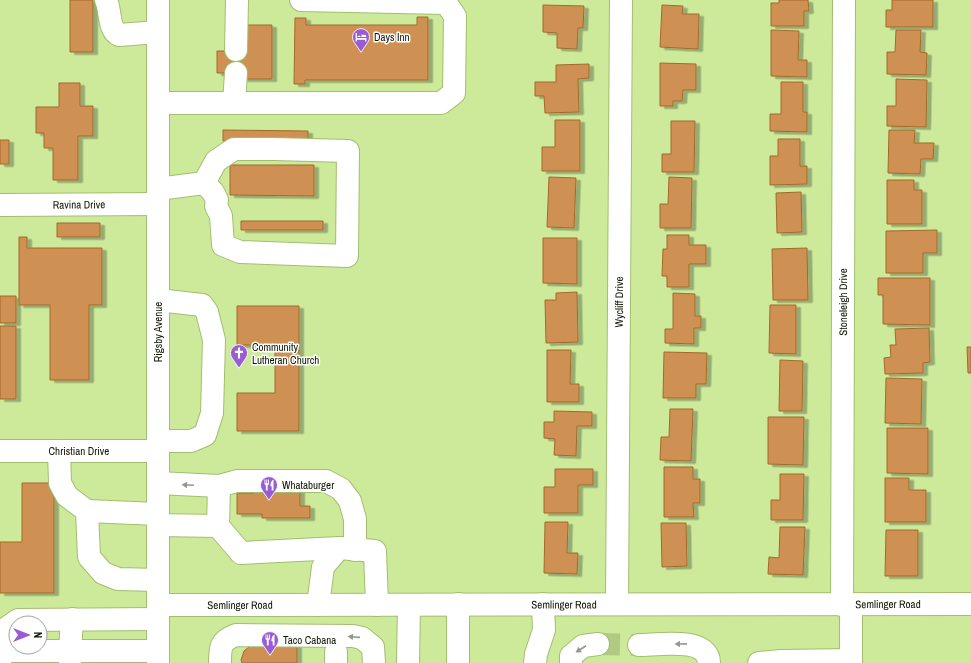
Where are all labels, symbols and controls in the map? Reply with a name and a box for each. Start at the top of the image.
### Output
hotel icon: Days Inn [351,27,371,52]
place label: Days Inn [374,30,410,44]
street label: Ravina Drive [53,197,105,212]
street label: Stoneleigh Drive [836,268,850,336]
street label: Wycliff Drive [612,276,626,328]
street label: Rigsby Avenue [151,302,165,362]
place label: Community Lutheran Church [252,340,319,367]
church icon: Community Lutheran Church [229,343,249,368]
street label: Christian Drive [49,444,109,458]
restaurant icon: Whataburger [259,475,279,500]
place label: Whataburger [282,478,334,492]
one-way arrow [182,481,194,488]
street label: Semlinger Road [531,597,597,612]
street label: Semlinger Road [855,597,921,611]
street label: Semlinger Road [207,598,273,612]
north arrow [8,615,48,655]
restaurant icon: Taco Cabana [260,630,280,655]
text: N [31,632,45,638]
place label: Taco Cabana [283,633,336,647]
one-way arrow [348,633,360,640]
one-way arrow [674,641,687,647]
one-way arrow [575,646,586,653]

